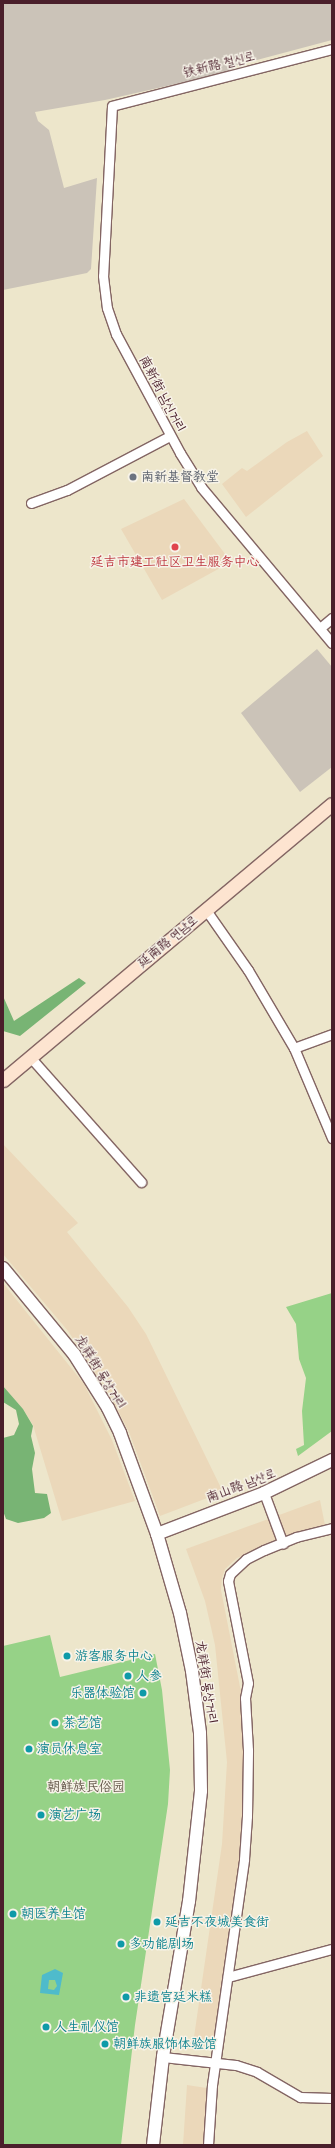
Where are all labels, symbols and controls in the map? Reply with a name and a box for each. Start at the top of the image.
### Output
street label: 铁新路 철신로 [181,49,257,81]
street label: 南新街 남신거리 [135,353,189,435]
place label: 南新基督教堂 [141,469,219,485]
marker: 南新基督教堂 [128,472,138,482]
marker: 延吉市建工社区卫生服务中心 [169,541,181,553]
place label: 延吉市建工社区卫生服务中心 [91,554,259,570]
street label: 延南路 연남로 [135,912,201,972]
street label: 龙祥街 룡상거리 [71,1332,129,1412]
street label: 南山路 남산로 [204,1466,278,1506]
street label: 龙祥街 룡상거리 [192,1639,220,1725]
place label: 游客服务中心 [75,1648,153,1664]
marker: 游客服务中心 [62,1651,72,1661]
place label: 人参 [136,1668,162,1684]
marker: 人参 [123,1671,133,1681]
place label: 乐器体验馆 [70,1685,135,1701]
marker: 乐器体验馆 [138,1688,148,1698]
place label: 茶艺馆 [63,1715,102,1731]
marker: 茶艺馆 [50,1718,60,1728]
place label: 演员休息室 [37,1741,102,1757]
marker: 演员休息室 [24,1744,34,1754]
park label: 朝鲜族民俗园 [47,1779,125,1795]
place label: 演艺广场 [49,1807,101,1823]
marker: 演艺广场 [36,1810,46,1820]
place label: 朝医养生馆 [21,1906,86,1922]
marker: 朝医养生馆 [8,1909,18,1919]
place label: 延吉不夜城美食街 [165,1914,269,1930]
marker: 延吉不夜城美食街 [152,1917,162,1927]
place label: 多功能剧场 [129,1936,194,1952]
marker: 多功能剧场 [116,1939,126,1949]
place label: 非遗宫廷米糕 [134,1989,212,2005]
marker: 非遗宫廷米糕 [121,1992,131,2002]
place label: 人生礼仪馆 [54,2019,119,2035]
marker: 人生礼仪馆 [41,2022,51,2032]
place label: 朝鲜族服饰体验馆 [113,2036,217,2052]
marker: 朝鲜族服饰体验馆 [100,2039,110,2049]

